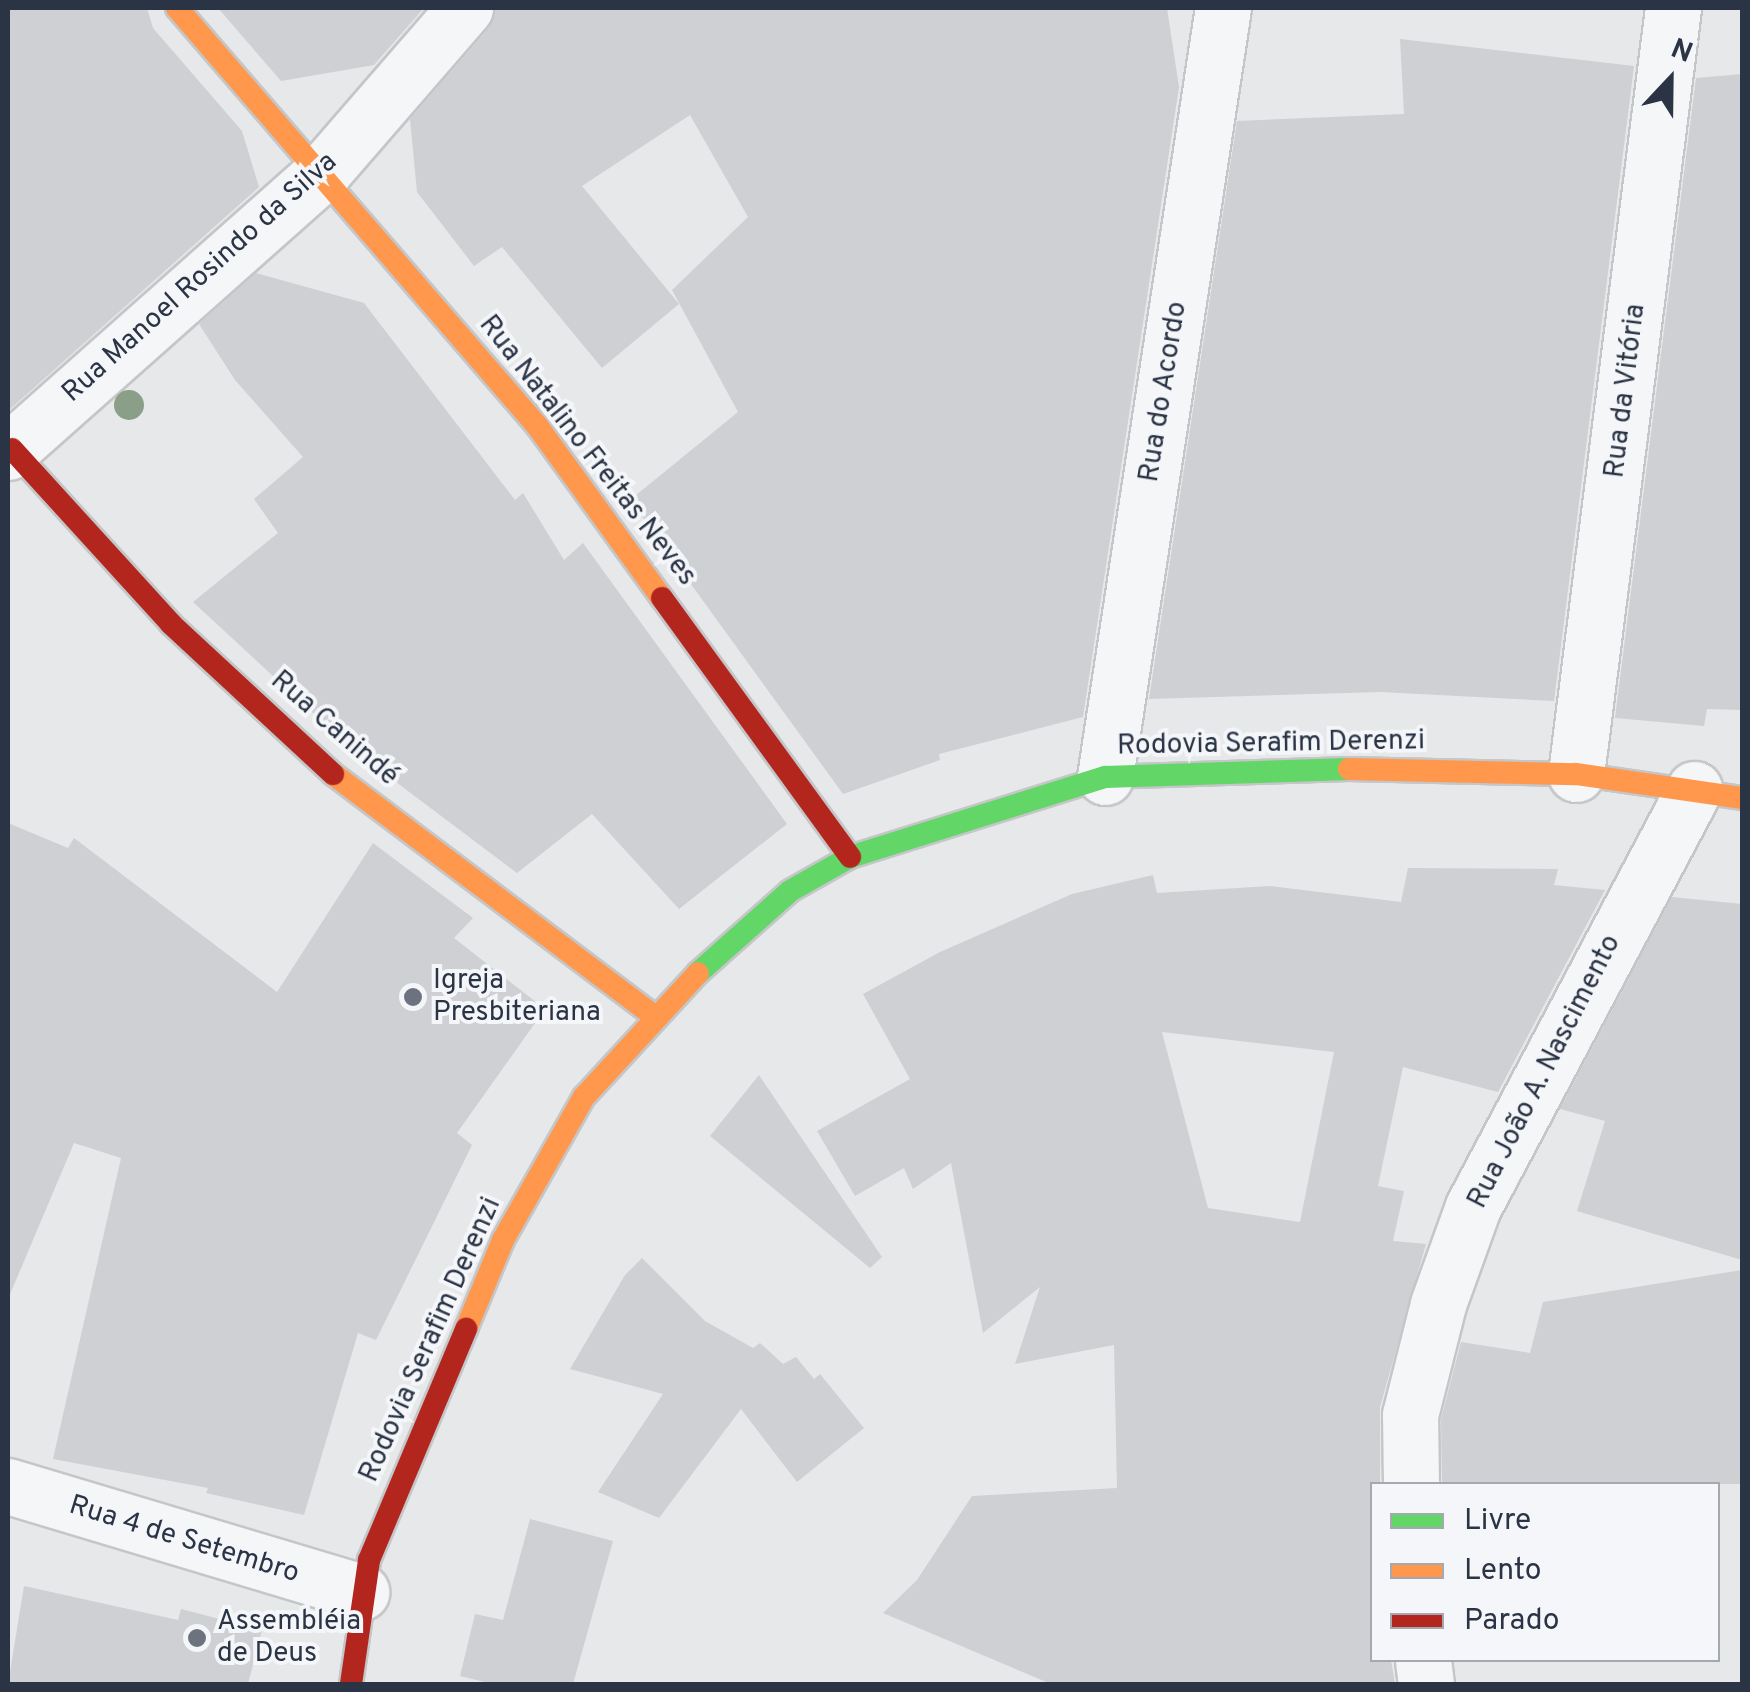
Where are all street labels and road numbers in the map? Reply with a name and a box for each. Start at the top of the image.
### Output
street label: Rua Manoel Rosindo da Silva [56,146,344,410]
street label: Rua do Acordo [1133,299,1195,485]
street label: Rua da Vitória [1599,301,1653,481]
street label: Rua Natalino Freitas Neves [471,309,703,593]
street label: Rua Canindé [263,664,405,794]
street label: Rodovia Serafim Derenzi [1117,725,1425,763]
street label: Rua João A. Nascimento [1461,929,1629,1215]
street label: Rodovia Serafim Derenzi [353,1192,509,1488]
street label: Rua 4 de Setembro [65,1489,303,1591]

